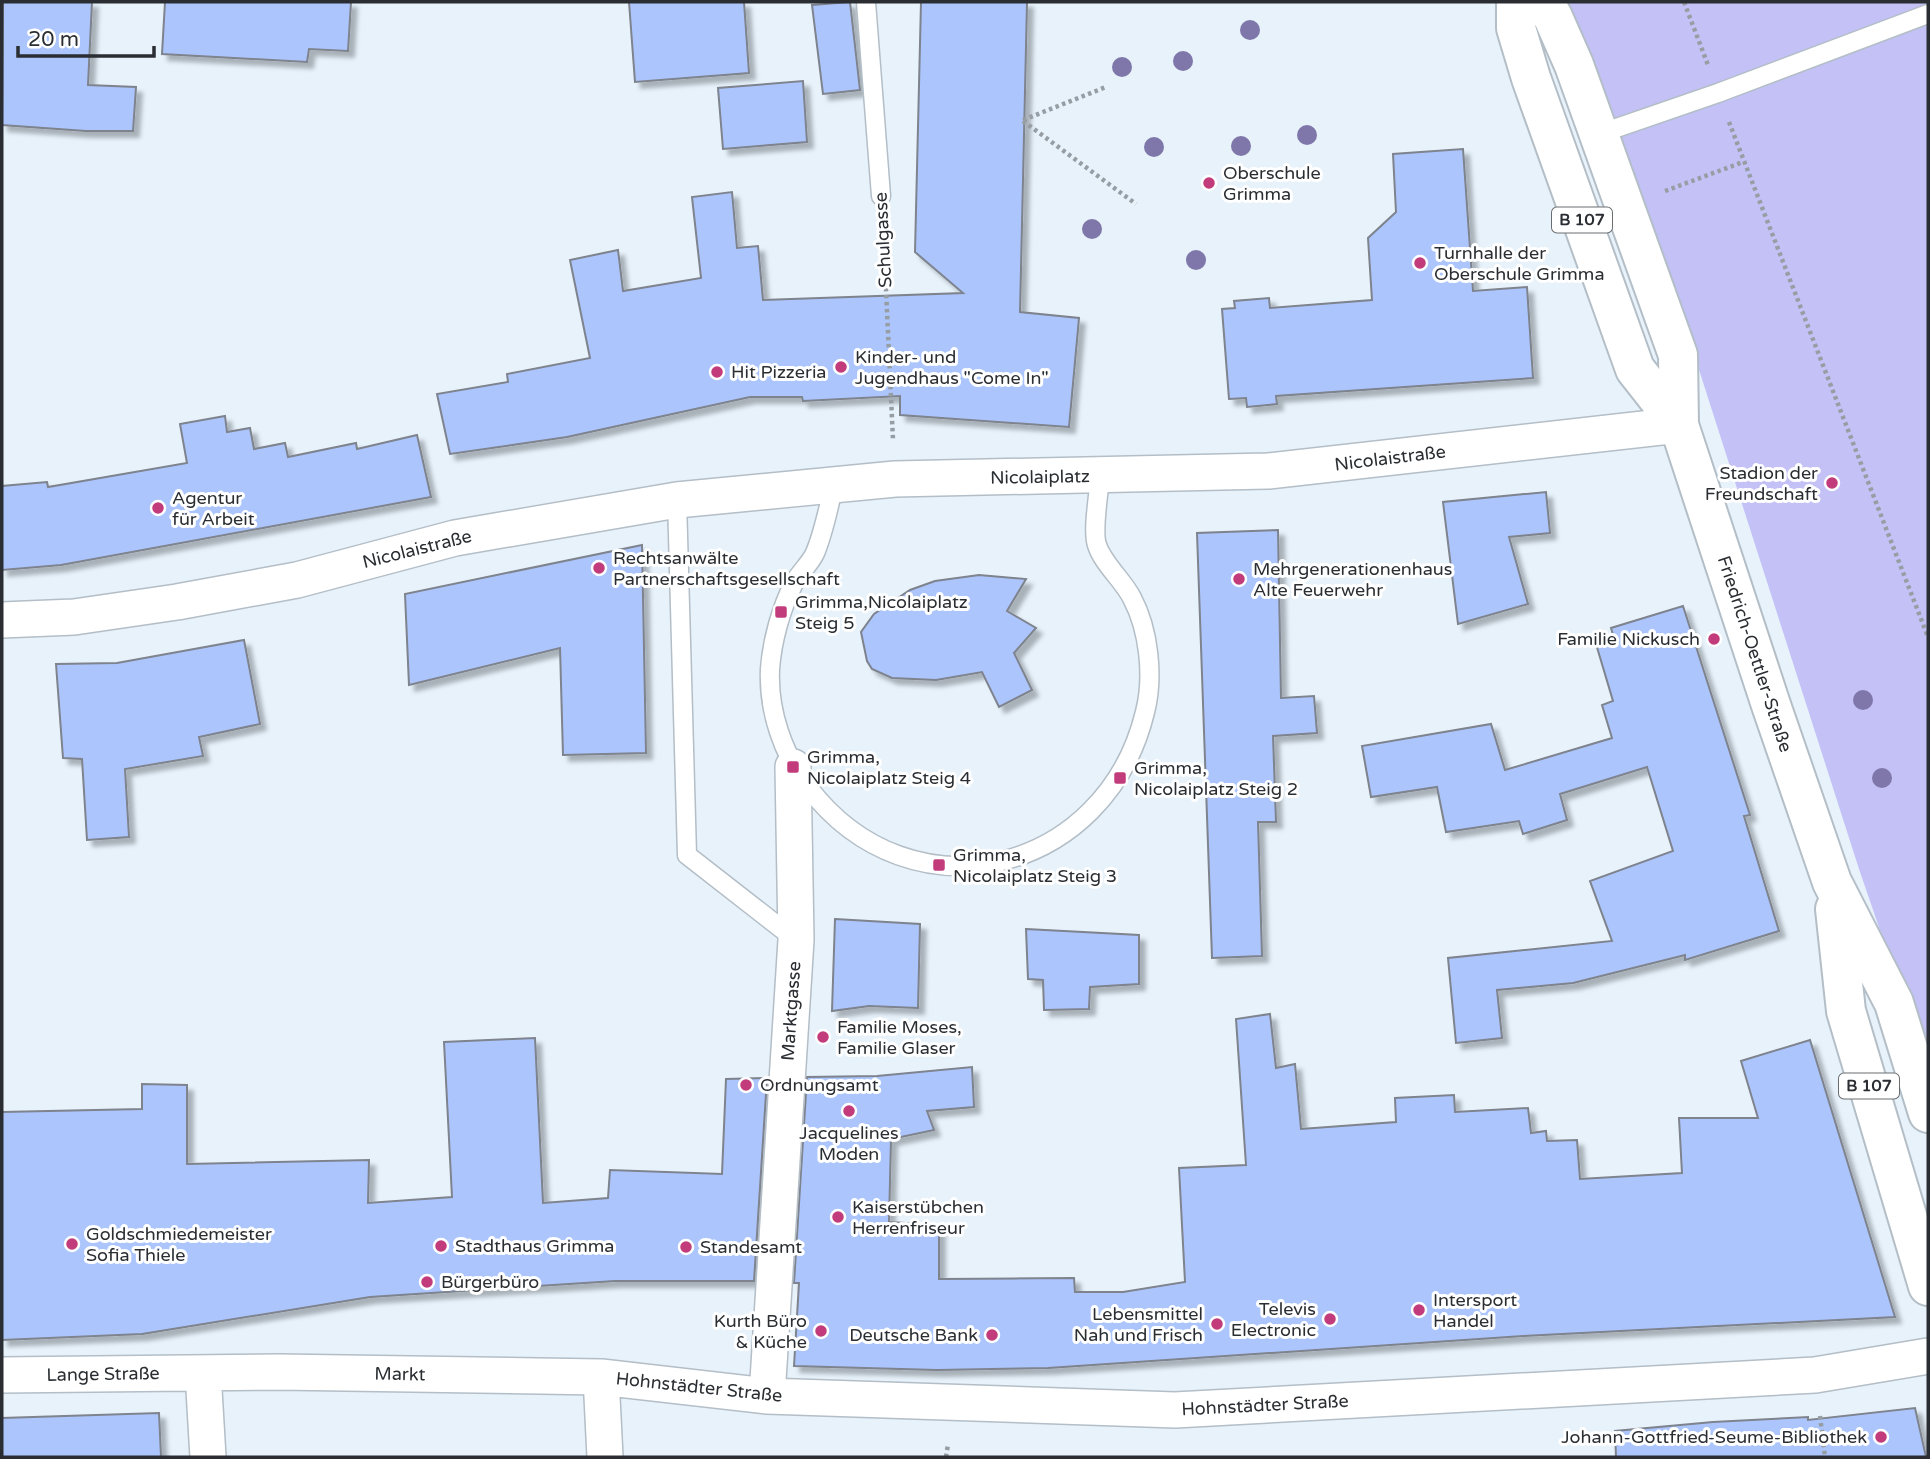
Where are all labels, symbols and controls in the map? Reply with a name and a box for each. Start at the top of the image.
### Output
scale bar [18,14,154,58]
text: 20 m [28,27,79,52]
place label: Oberschule Grimma [1223,162,1321,205]
marker: Oberschule Grimma [1201,175,1217,191]
street label: Schulgasse [870,192,896,288]
road number: B 107 [1552,208,1612,232]
place label: Turnhalle der Oberschule Grimma [1434,242,1605,285]
marker: Turnhalle der Oberschule Grimma [1412,255,1428,271]
place label: Kinder- und Jugendhaus "Come In" [855,346,1049,389]
marker: Kinder- und Jugendhaus "Come In" [833,359,849,375]
place label: Hit Pizzeria [731,361,827,383]
marker: Hit Pizzeria [709,364,725,380]
street label: Nicolaistraße [1333,440,1447,476]
place label: Stadion der Freundschaft [1705,462,1818,505]
street label: Nicolaiplatz [990,465,1090,489]
marker: Stadion der Freundschaft [1824,475,1840,491]
place label: Agentur für Arbeit [172,487,255,530]
marker: Agentur für Arbeit [150,500,166,516]
street label: Nicolaistraße [360,525,474,573]
place label: Rechtsanwälte Partnerschaftsgesellschaft [613,547,840,590]
street label: Friedrich-Oettler-Straße [1713,553,1797,755]
place label: Mehrgenerationenhaus Alte Feuerwehr [1253,558,1452,601]
marker: Rechtsanwälte Partnerschaftsgesellschaft [591,560,607,576]
marker: Mehrgenerationenhaus Alte Feuerwehr [1231,571,1247,587]
place label: Grimma,Nicolaiplatz Steig 5 [795,591,968,634]
marker: Grimma,Nicolaiplatz Steig 5 [773,604,789,620]
place label: Familie Nickusch [1557,628,1700,650]
marker: Familie Nickusch [1706,631,1722,647]
place label: Grimma, Nicolaiplatz Steig 4 [807,746,971,789]
place label: Grimma, Nicolaiplatz Steig 2 [1134,757,1298,800]
marker: Grimma, Nicolaiplatz Steig 4 [785,759,801,775]
marker: Grimma, Nicolaiplatz Steig 2 [1112,770,1128,786]
place label: Grimma, Nicolaiplatz Steig 3 [953,844,1117,887]
marker: Grimma, Nicolaiplatz Steig 3 [931,857,947,873]
street label: Marktgasse [777,960,805,1062]
place label: Familie Moses, Familie Glaser [837,1016,962,1059]
marker: Familie Moses, Familie Glaser [815,1029,831,1045]
place label: Ordnungsamt [760,1074,879,1096]
road number: B 107 [1839,1074,1899,1098]
marker: Ordnungsamt [738,1077,754,1093]
marker: Jacquelines Moden [841,1103,857,1119]
place label: Jacquelines Moden [799,1122,899,1165]
place label: Kaiserstübchen Herrenfriseur [852,1196,984,1239]
marker: Kaiserstübchen Herrenfriseur [830,1209,846,1225]
place label: Goldschmiedemeister Sofia Thiele [86,1223,272,1266]
place label: Stadthaus Grimma [455,1235,614,1257]
marker: Goldschmiedemeister Sofia Thiele [64,1236,80,1252]
place label: Standesamt [700,1236,802,1258]
marker: Stadthaus Grimma [433,1238,449,1254]
marker: Standesamt [678,1239,694,1255]
place label: Bürgerbüro [441,1271,539,1293]
marker: Bürgerbüro [419,1274,435,1290]
place label: Intersport Handel [1433,1289,1517,1332]
place label: Televis Electronic [1231,1298,1316,1341]
marker: Intersport Handel [1411,1302,1427,1318]
place label: Lebensmittel Nah und Frisch [1074,1303,1203,1346]
place label: Kurth Büro & Küche [714,1310,807,1353]
marker: Televis Electronic [1322,1311,1338,1327]
marker: Lebensmittel Nah und Frisch [1209,1316,1225,1332]
marker: Kurth Büro & Küche [813,1323,829,1339]
place label: Deutsche Bank [849,1324,978,1346]
marker: Deutsche Bank [984,1327,1000,1343]
street label: Lange Straße [46,1362,160,1386]
street label: Markt [374,1363,426,1385]
street label: Hohnstädter Straße [615,1367,783,1407]
street label: Hohnstädter Straße [1181,1390,1349,1420]
place label: Johann-Gottfried-Seume-Bibliothek [1561,1426,1867,1448]
marker: Johann-Gottfried-Seume-Bibliothek [1873,1429,1889,1445]

